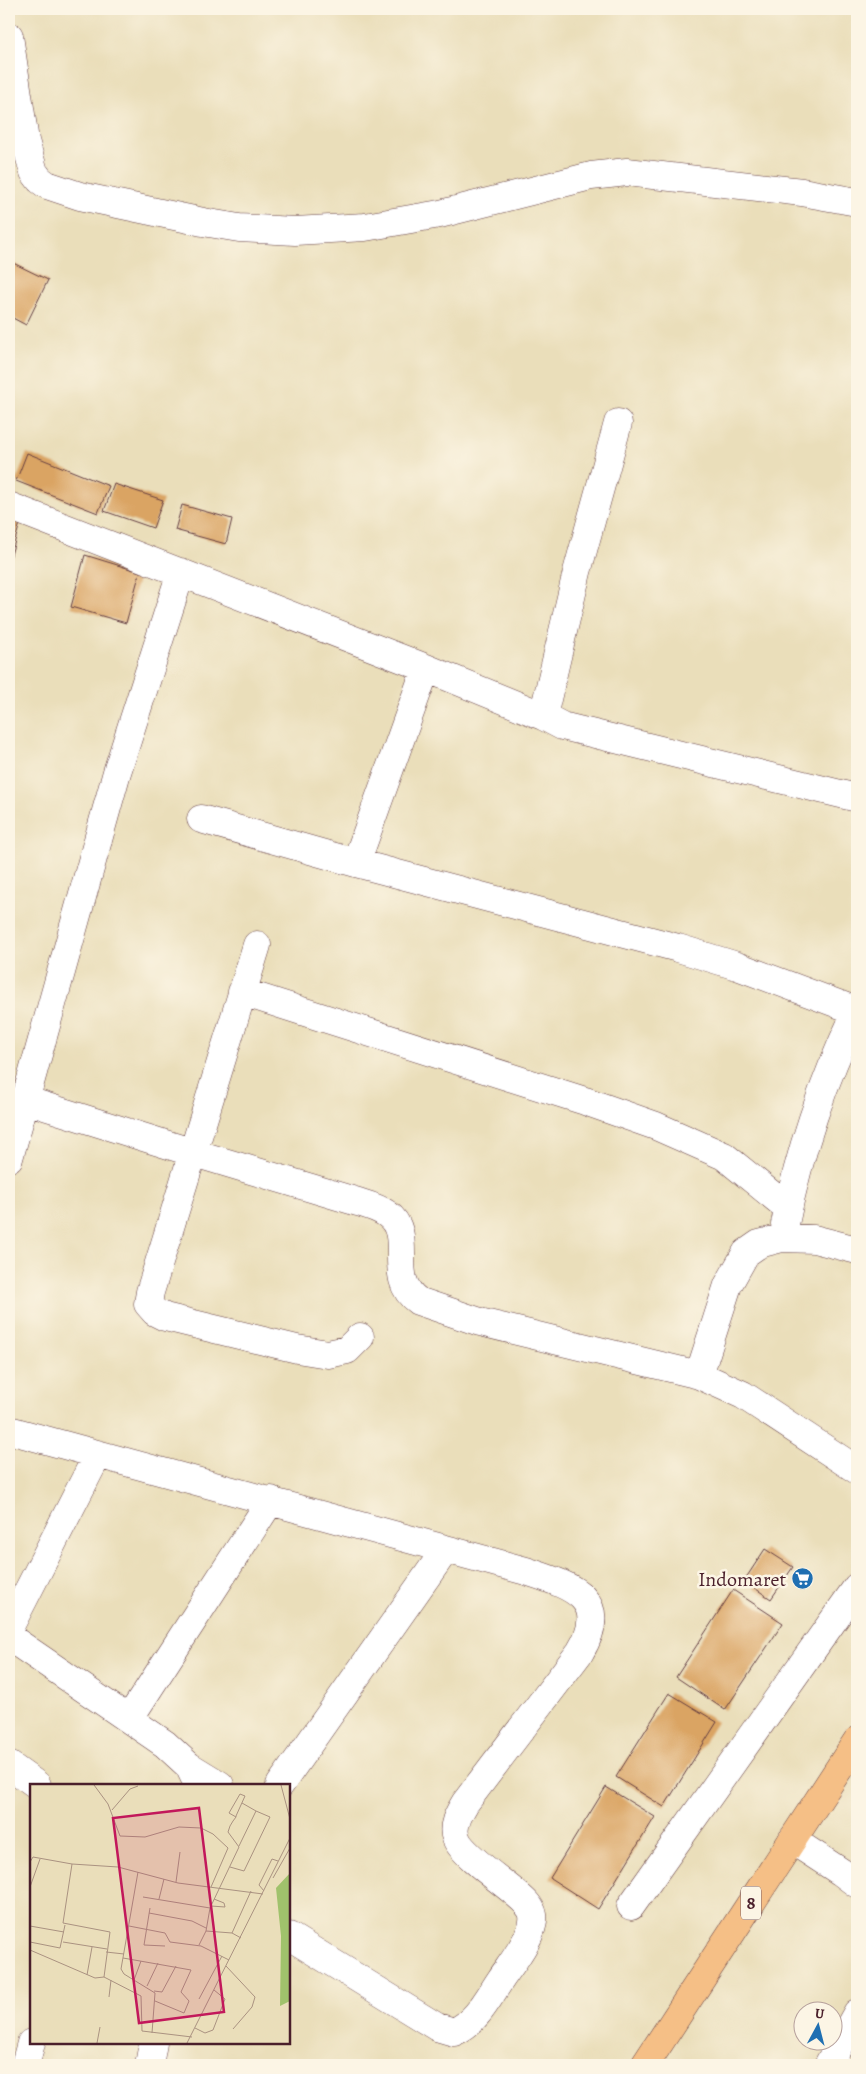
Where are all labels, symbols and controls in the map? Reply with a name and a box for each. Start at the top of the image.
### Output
place label: Indomaret [698,1566,786,1593]
supermarket icon: Indomaret [790,1567,814,1591]
inset map [30,1784,290,2044]
road number: 8 [741,1886,761,1920]
north arrow [794,2002,844,2052]
text: U [814,2004,825,2024]

